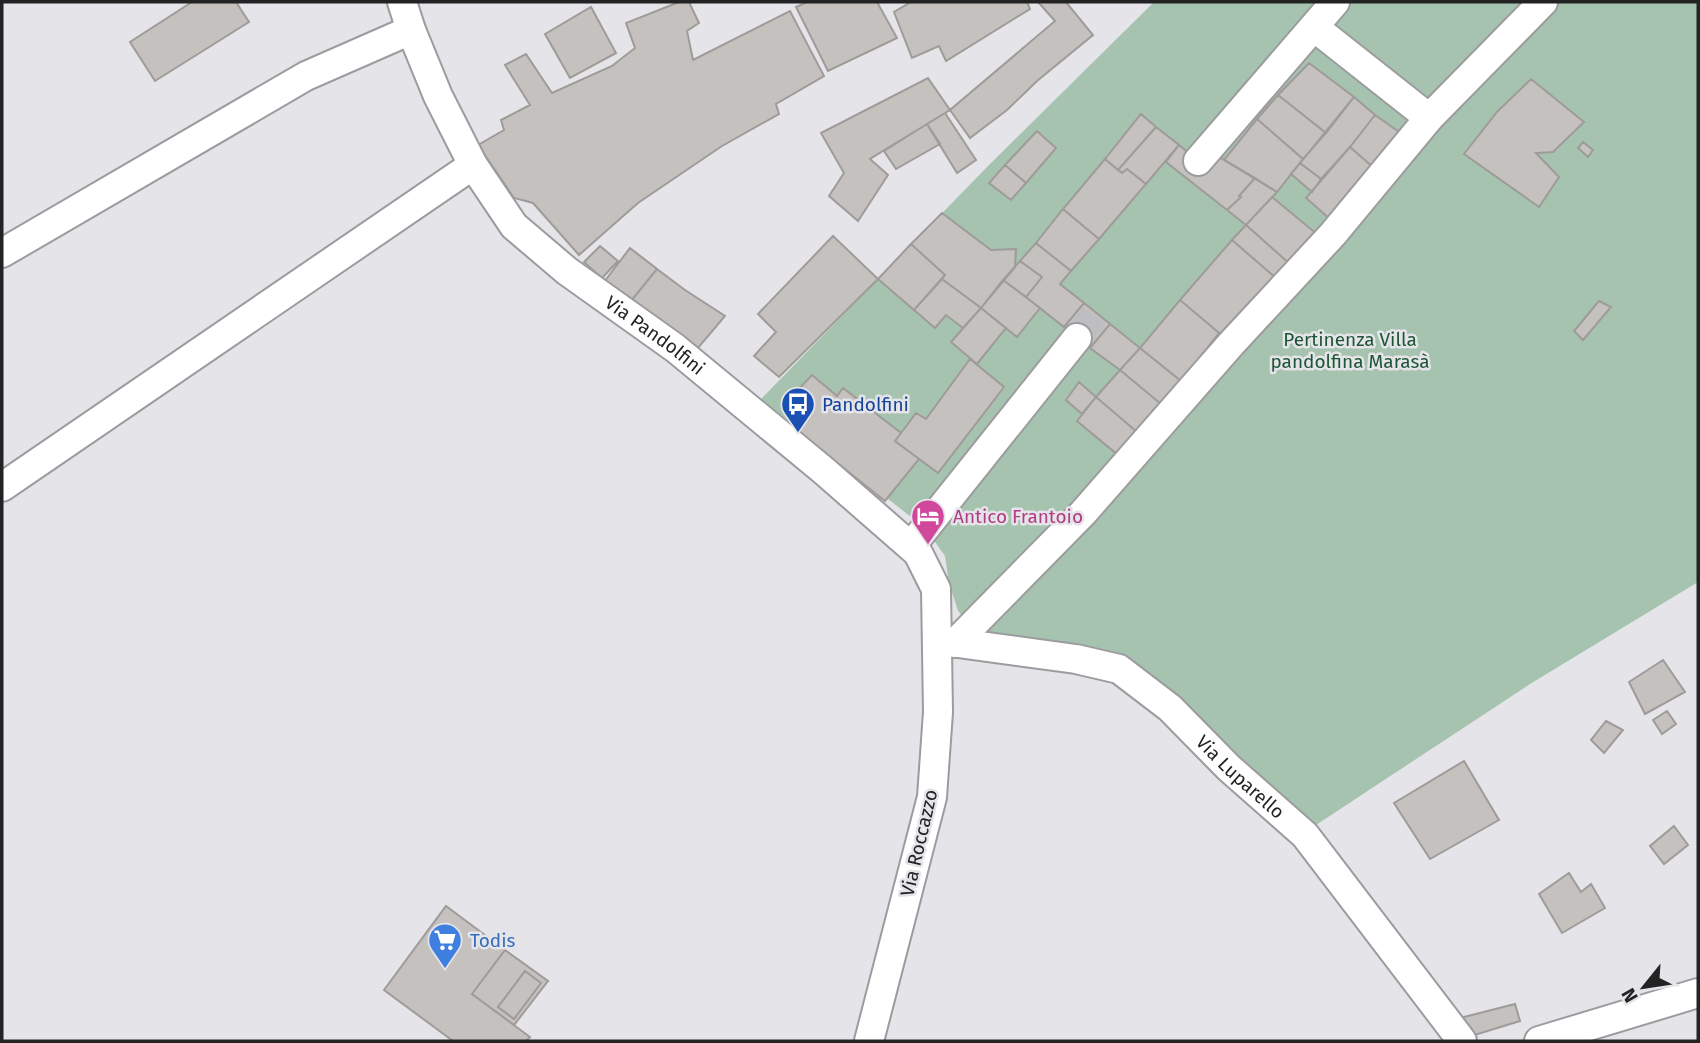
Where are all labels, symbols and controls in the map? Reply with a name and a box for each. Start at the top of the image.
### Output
street label: Via Pandolfini [601,291,710,379]
park label: Pertinenza Villa pandolfina Marasà [1271,328,1429,373]
bus stop icon: Pandolfini [779,385,817,434]
place label: Pandolfini [822,393,909,416]
hotel icon: Antico Frantoio [909,497,947,546]
place label: Antico Frantoio [953,505,1083,528]
street label: Via Luparello [1191,730,1289,823]
street label: Via Roccazzo [896,787,942,899]
supermarket icon: Todis [426,921,464,970]
place label: Todis [470,929,516,952]
north arrow [1609,952,1679,1022]
text: N [1617,984,1643,1006]

